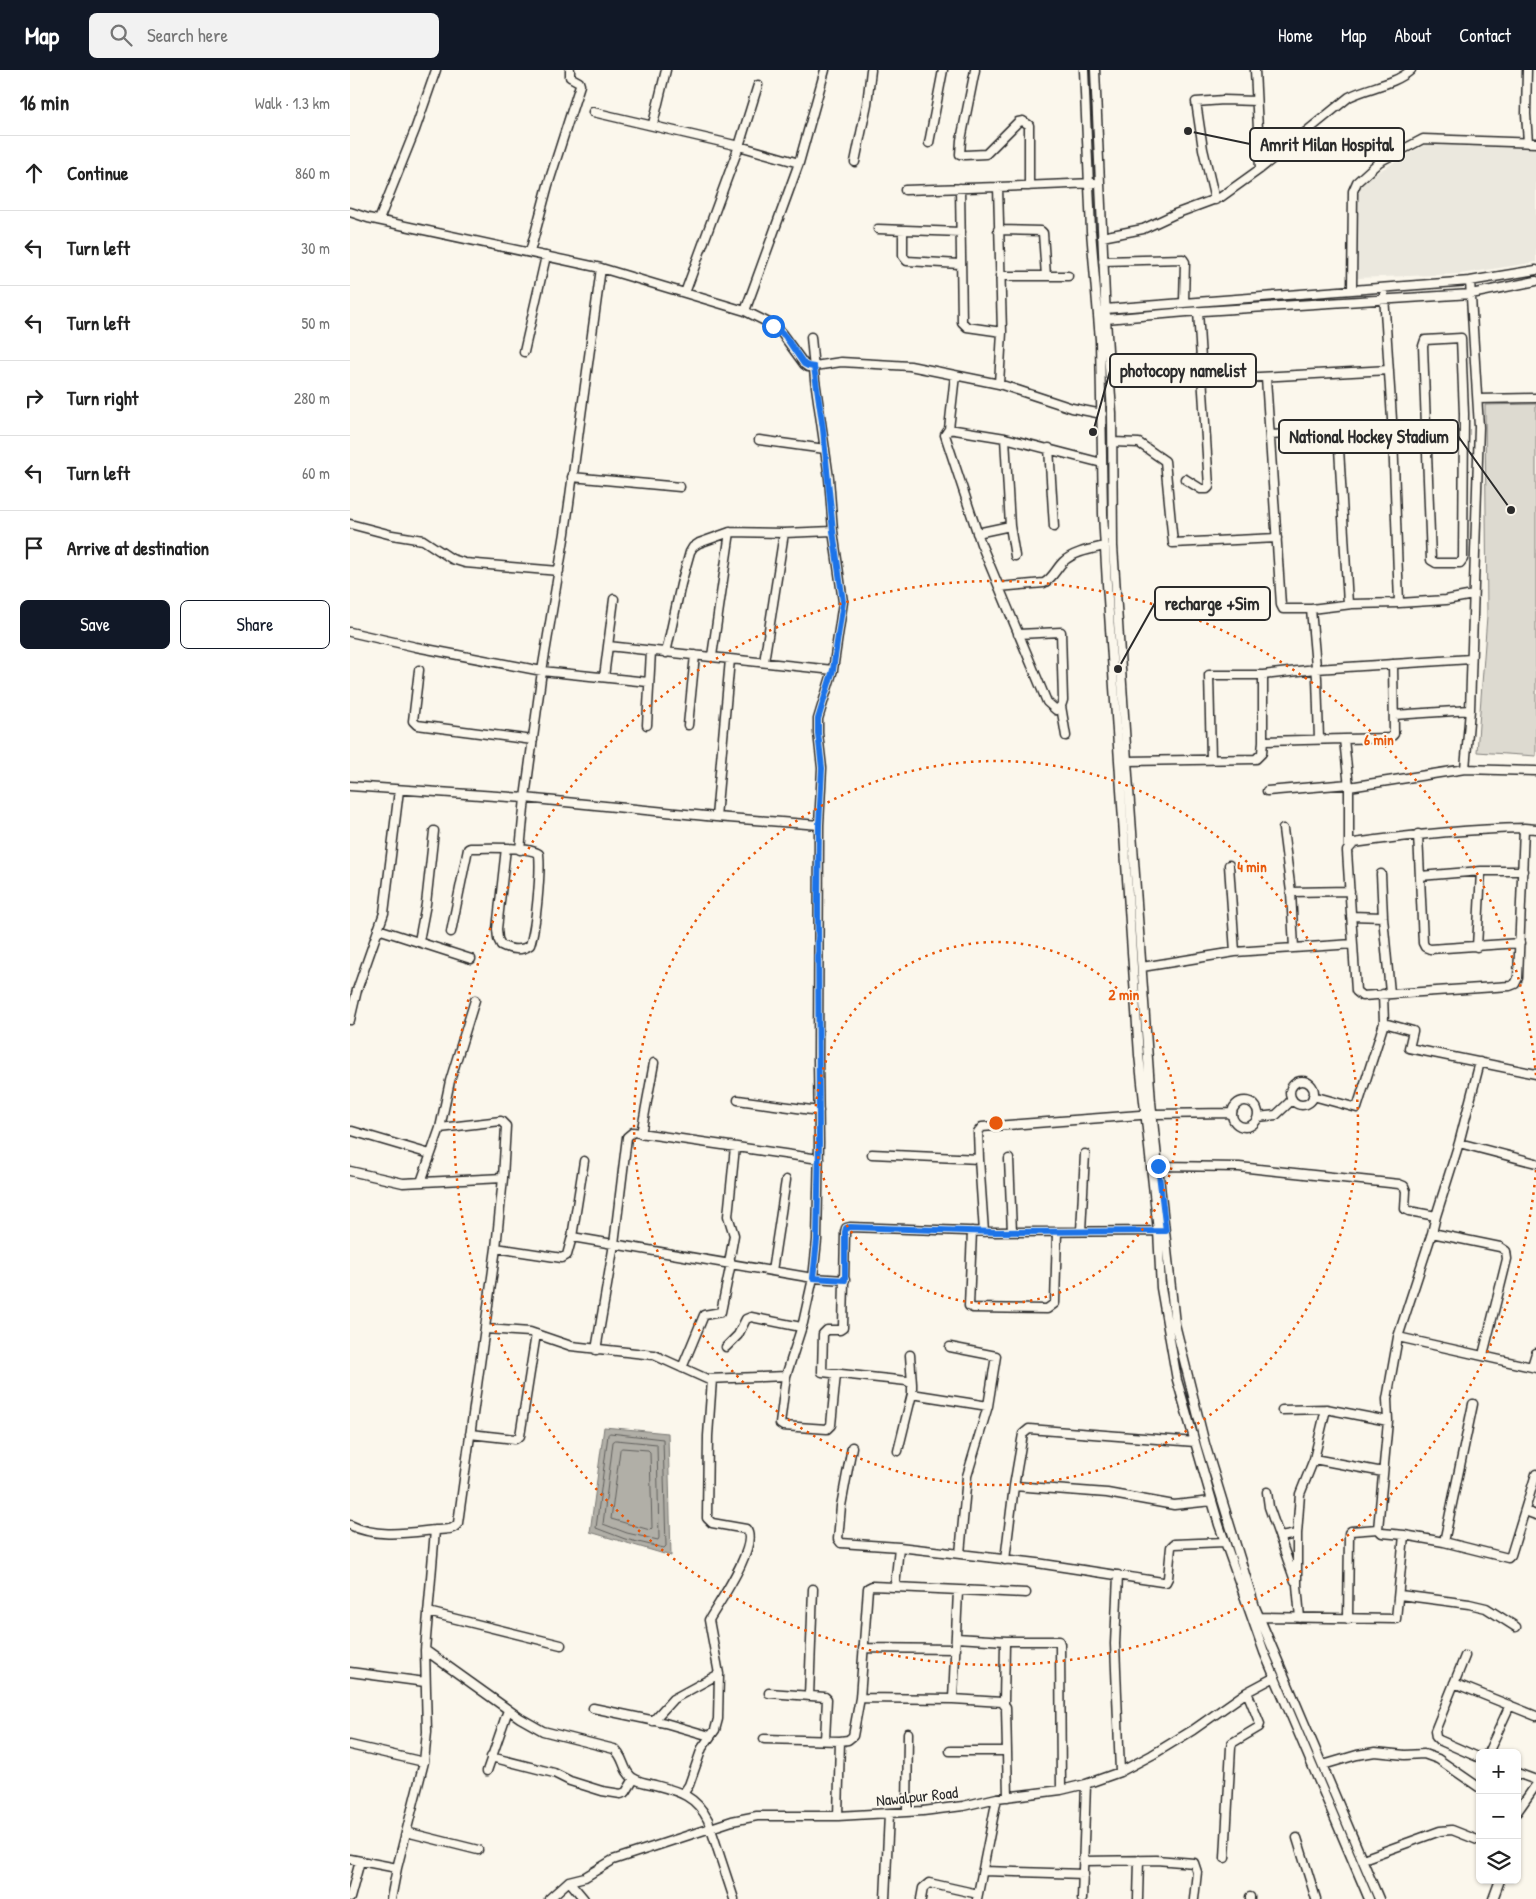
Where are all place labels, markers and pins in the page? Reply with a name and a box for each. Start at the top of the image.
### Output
callout: Amrit Milan Hospital [1250,128,1404,161]
callout: photocopy namelist [1110,354,1256,387]
callout: National Hockey Stadium [1279,420,1458,453]
callout: recharge +Sim [1155,587,1270,620]
centre of rings [987,1114,1005,1132]

